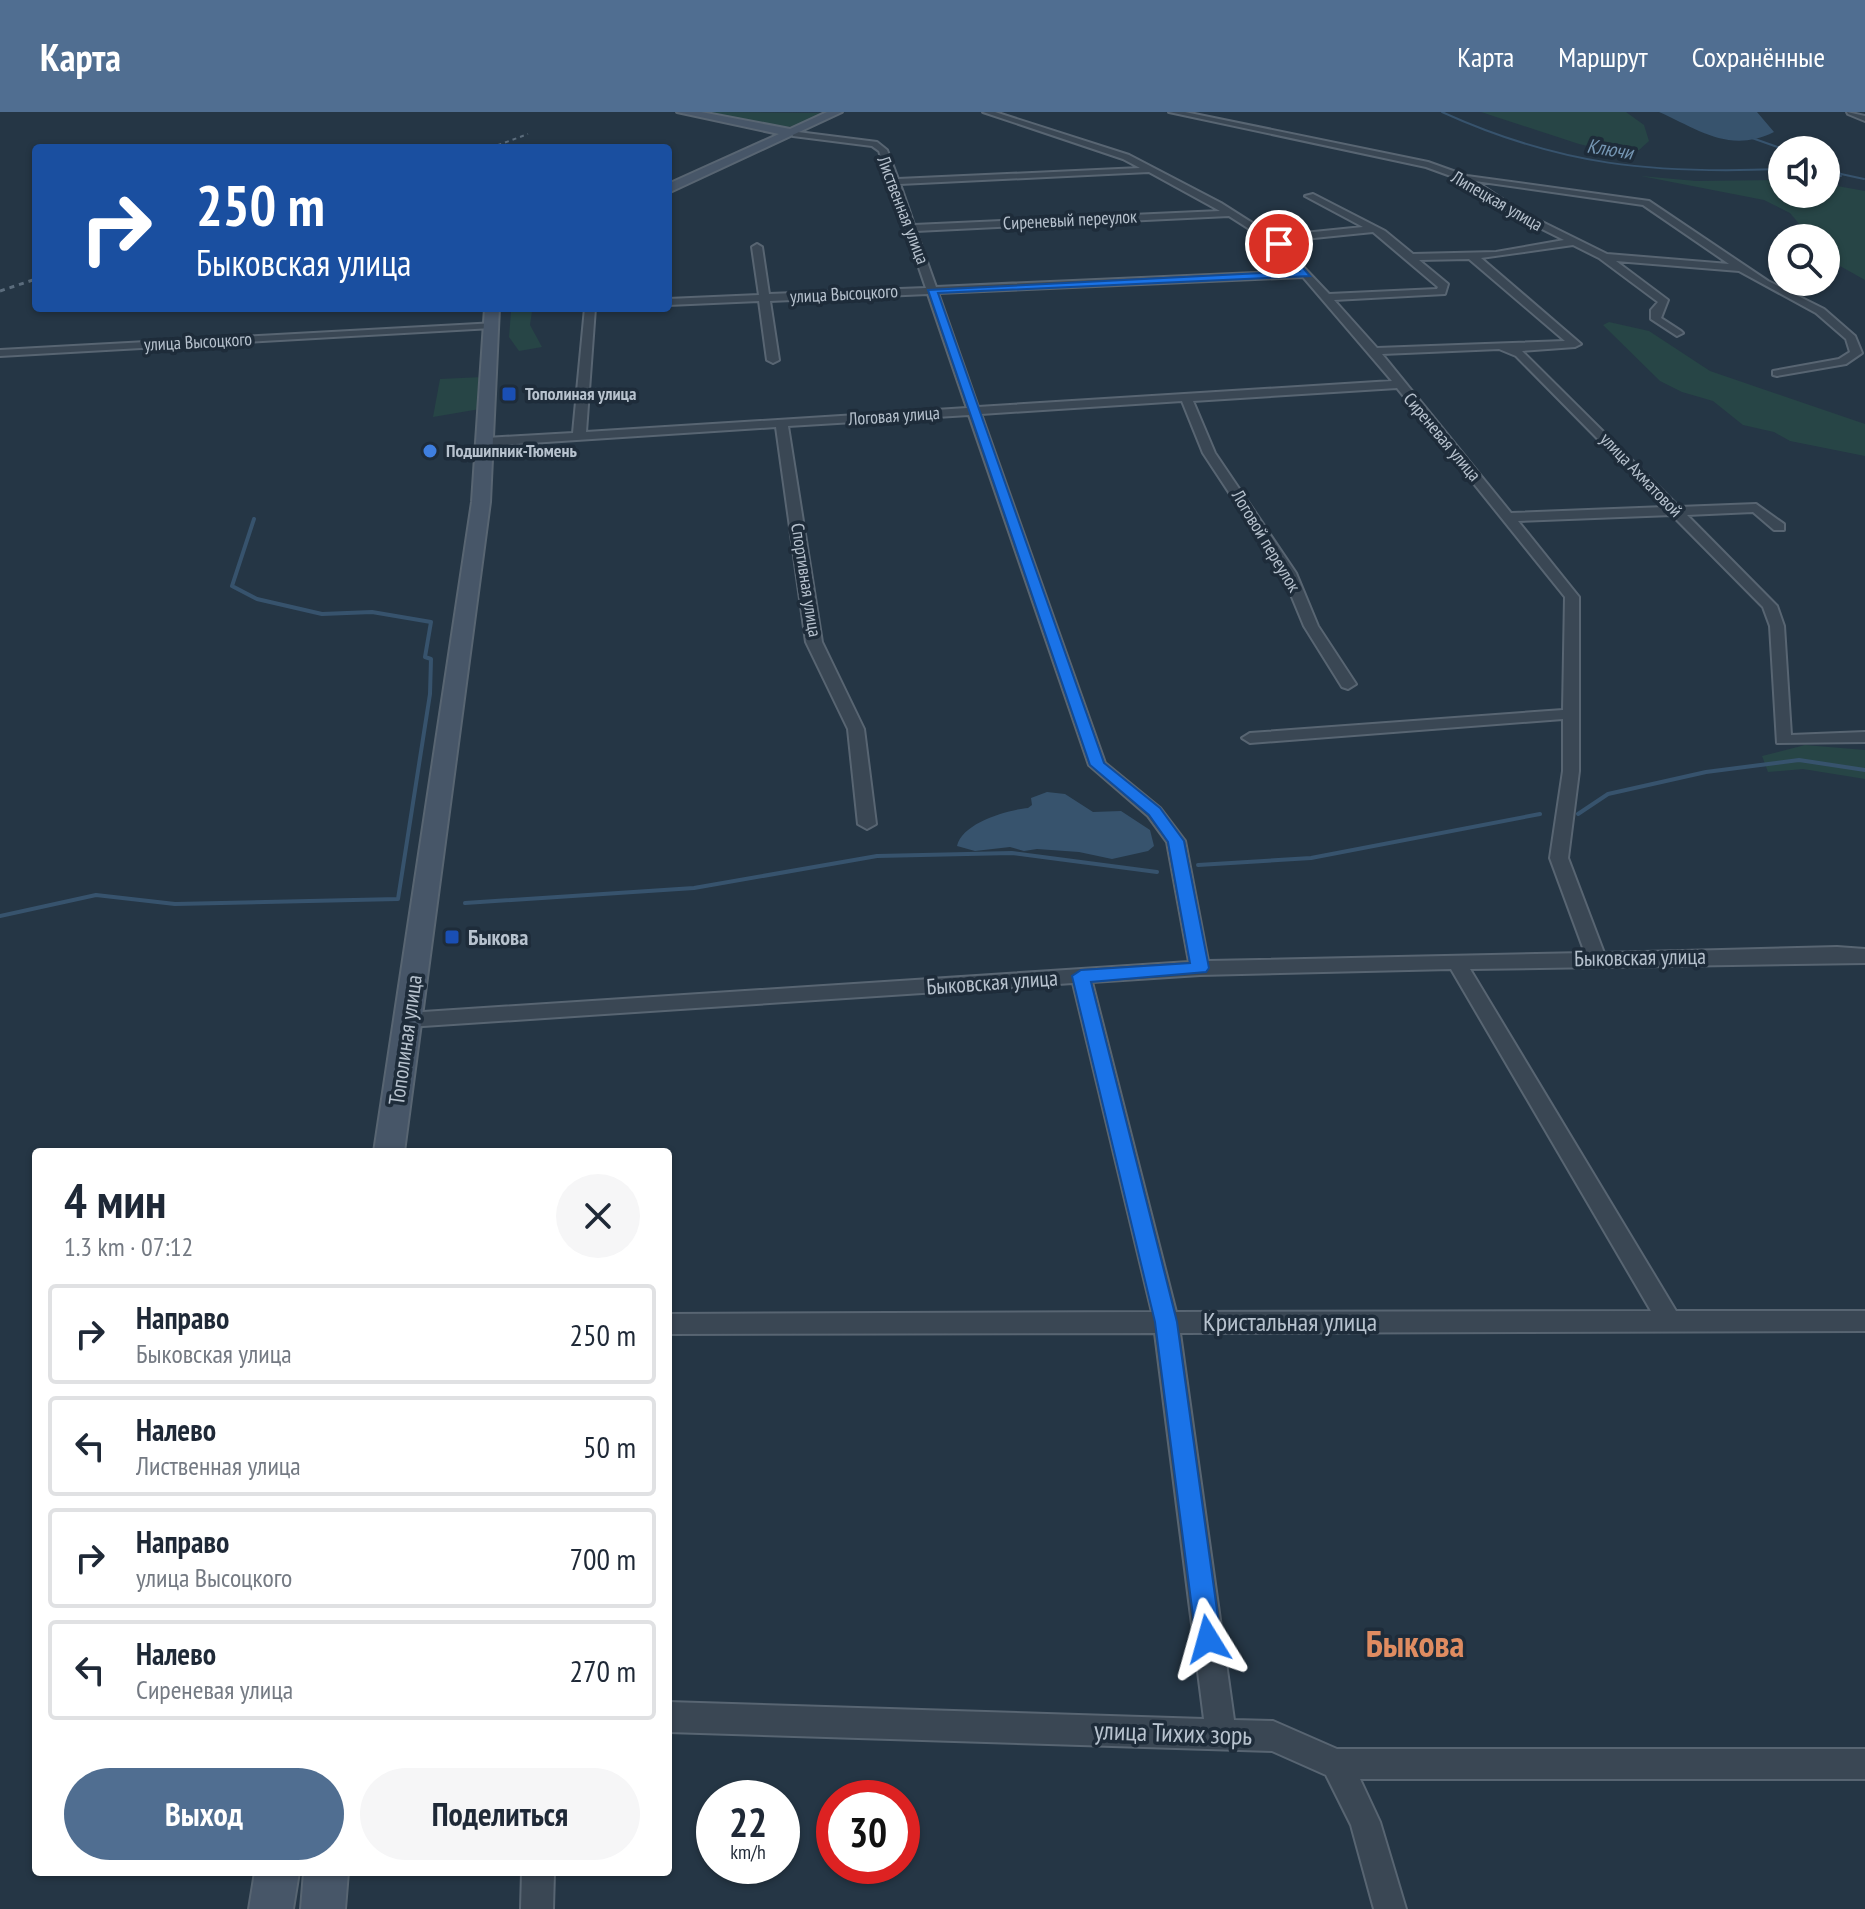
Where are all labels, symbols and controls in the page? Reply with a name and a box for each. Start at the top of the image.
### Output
text: Карта [40,32,121,81]
text: Карта [1457,38,1514,75]
text: Маршрут [1558,38,1648,75]
text: Сохранённые [1692,38,1825,75]
water label: Ключи [1585,133,1637,166]
map controls [1768,136,1840,296]
button: sound [1768,136,1840,208]
street label: Лиственная улица [872,152,935,267]
street label: Липецкая улица [1447,165,1547,236]
text: 250 m [196,169,325,241]
icon: right [64,176,168,280]
street label: Сиреневый переулок [1002,205,1138,234]
pin [1245,210,1313,278]
icon: arrive [1257,222,1301,266]
button: search [1768,224,1840,296]
text: Быковская улица [196,239,411,286]
street label: улица Высоцкого [789,279,899,308]
street label: улица Высоцкого [143,327,253,356]
place label: Тополиная улица [525,382,636,405]
marker: Тополиная улица [500,385,518,403]
street label: Сиреневая улица [1399,388,1486,486]
street label: Логовая улица [846,401,941,430]
street label: улица Ахматовой [1595,428,1687,522]
place label: Подшипник-Тюмень [446,439,577,462]
marker: Подшипник-Тюмень [421,442,439,460]
street label: Логовой переулок [1226,485,1306,596]
street label: Спортивная улица [786,521,827,638]
place label: Быкова [468,923,528,951]
marker: Быкова [443,928,461,946]
street label: Быковская улица [1574,942,1706,972]
street label: Быковская улица [925,963,1059,1001]
street label: Тополиная улица [382,973,428,1107]
text: 4 мин [64,1169,166,1231]
button: close [556,1174,640,1258]
text: 1.3 km · 07:12 [64,1230,193,1263]
text: Направо [136,1298,229,1337]
street label: Кристальная улица [1203,1305,1377,1338]
icon: right [68,1312,112,1356]
text: 250 m [570,1315,636,1354]
text: Быковская улица [136,1337,292,1370]
text: Налево [136,1410,216,1449]
icon: left [68,1424,112,1468]
text: 50 m [583,1427,636,1466]
text: Лиственная улица [136,1449,301,1482]
text: Направо [136,1522,229,1561]
icon: right [68,1536,112,1580]
text: 700 m [570,1539,636,1578]
text: улица Высоцкого [136,1561,292,1594]
position arrow [1166,1597,1250,1681]
district label: Быкова [1366,1620,1464,1667]
text: Налево [136,1634,216,1673]
icon: left [68,1648,112,1692]
text: 270 m [570,1651,636,1690]
text: Сиреневая улица [136,1673,293,1706]
street label: улица Тихих зорь [1093,1713,1253,1752]
button: Выход [64,1768,344,1860]
button: Поделиться [360,1768,640,1860]
speed limit sign: 30 [816,1780,920,1884]
text: 22 [729,1796,767,1848]
text: km/h [730,1839,766,1865]

